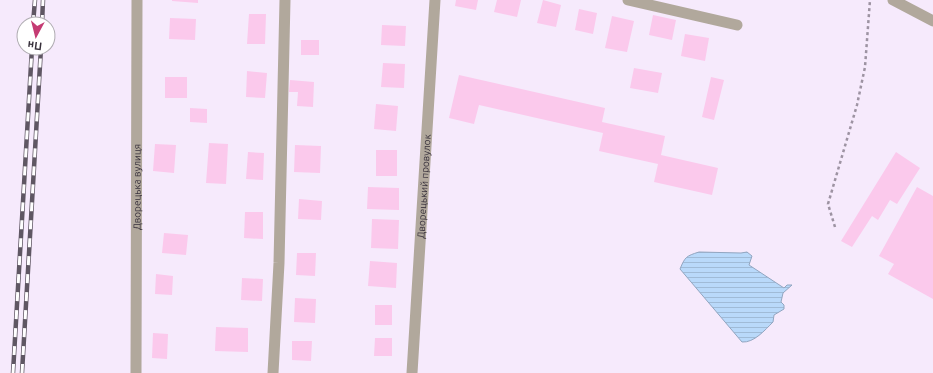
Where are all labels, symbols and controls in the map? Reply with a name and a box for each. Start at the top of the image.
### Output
north arrow [16,16,56,56]
text: Пн [27,39,43,53]
street label: Дворецький провулок [415,134,432,239]
street label: Дворецька вулиця [131,144,142,230]

